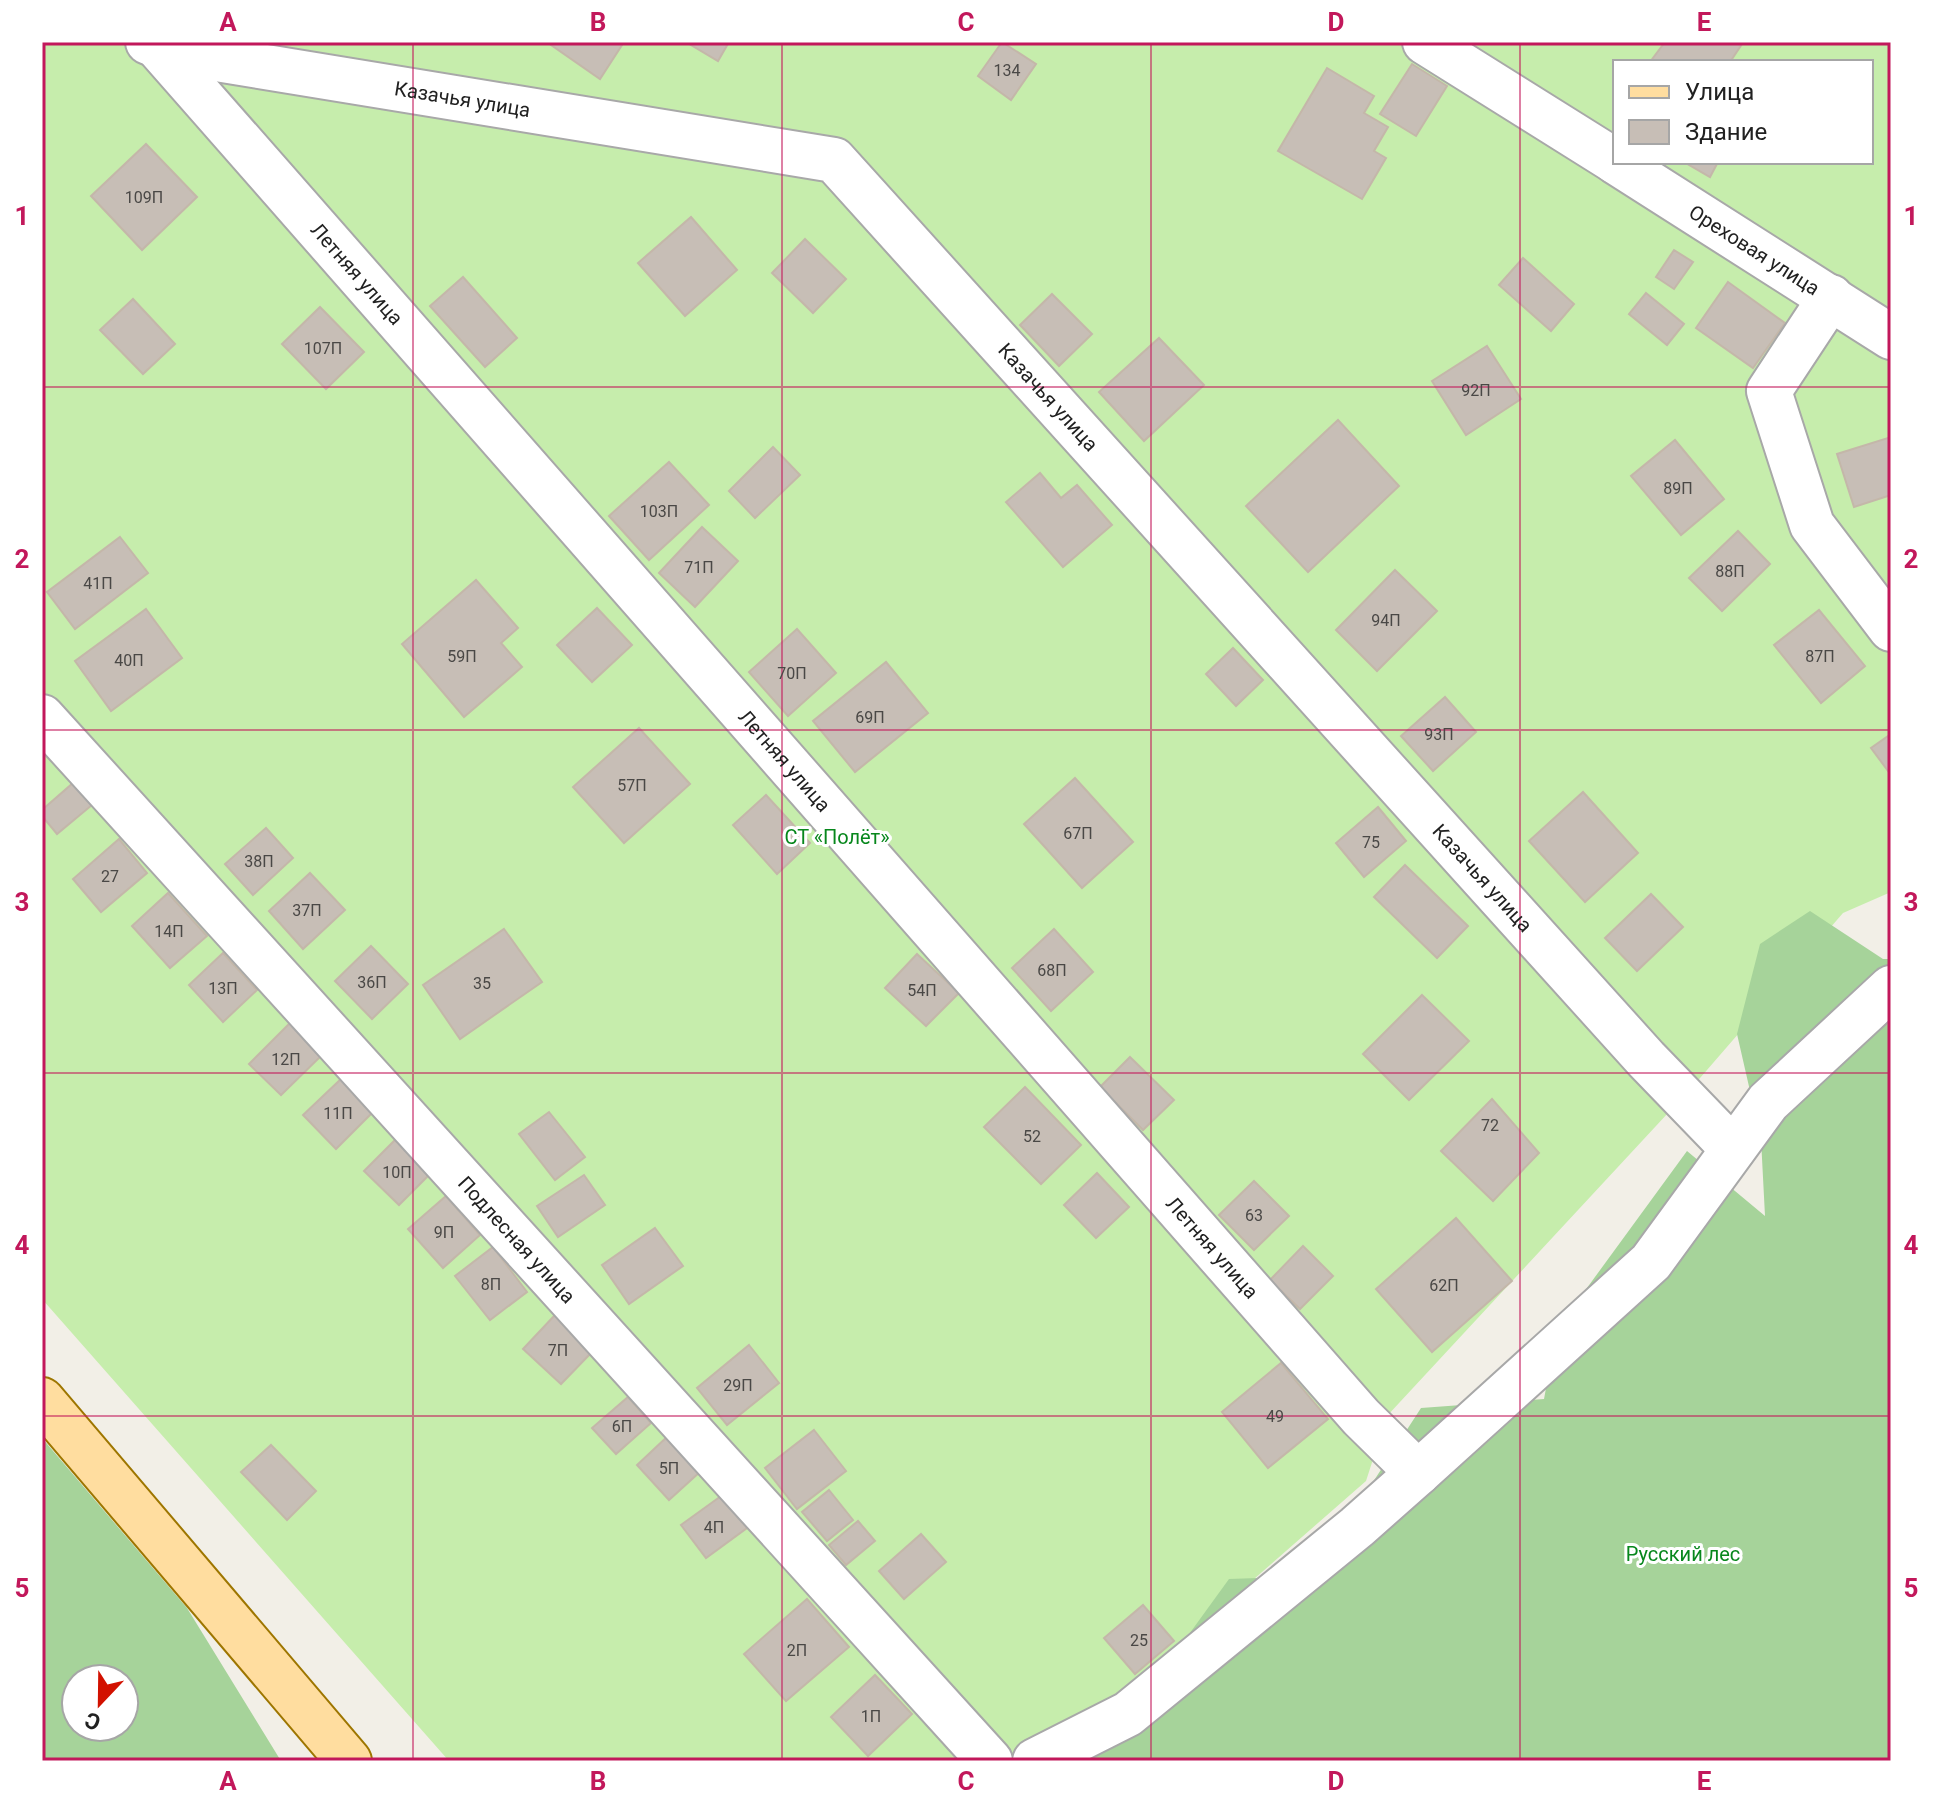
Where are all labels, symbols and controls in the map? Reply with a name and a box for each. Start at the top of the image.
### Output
text: A [219,7,237,37]
text: B [590,7,606,37]
text: C [957,7,975,37]
text: D [1328,7,1344,37]
text: E [1697,7,1712,37]
legend [1613,60,1873,164]
house number: 134 [994,61,1020,80]
street label: Казачья улица [393,76,532,122]
text: Улица [1685,78,1754,106]
text: Здание [1685,118,1767,146]
house number: 109П [125,188,163,207]
street label: Ореховая улица [1685,200,1824,300]
text: 1 [15,201,29,231]
text: 1 [1904,201,1918,231]
street label: Летняя улица [306,218,408,330]
street label: Казачья улица [993,338,1103,456]
house number: 107П [304,339,342,358]
house number: 92П [1461,381,1491,400]
house number: 89П [1663,479,1693,498]
house number: 103П [640,502,678,521]
text: 2 [15,544,29,574]
text: 2 [1904,544,1918,574]
house number: 71П [684,558,714,577]
house number: 88П [1715,562,1745,581]
house number: 41П [83,574,113,593]
house number: 94П [1371,611,1401,630]
house number: 59П [447,647,477,666]
house number: 87П [1805,647,1835,666]
house number: 40П [114,651,144,670]
house number: 70П [777,664,807,683]
street label: Летняя улица [733,705,836,817]
house number: 69П [855,708,885,727]
house number: 93П [1424,725,1454,744]
house number: 57П [617,776,647,795]
street label: Казачья улица [1428,819,1537,937]
house number: 67П [1063,824,1093,843]
park label: СТ «Полёт» [784,825,890,849]
house number: 75 [1362,833,1380,852]
house number: 38П [244,852,274,871]
house number: 27 [101,867,119,886]
text: 3 [15,887,29,917]
text: 3 [1904,887,1918,917]
house number: 37П [292,901,322,920]
house number: 14П [154,922,184,941]
house number: 68П [1037,961,1067,980]
house number: 36П [357,973,387,992]
house number: 35 [473,974,491,993]
house number: 13П [208,979,238,998]
house number: 54П [907,981,937,1000]
house number: 12П [271,1050,301,1069]
house number: 11П [323,1104,353,1123]
house number: 72 [1481,1116,1499,1135]
house number: 52 [1023,1127,1041,1146]
house number: 10П [382,1163,412,1182]
street label: Подлесная улица [453,1171,580,1308]
street label: Летняя улица [1161,1192,1263,1304]
house number: 63 [1245,1206,1263,1225]
house number: 9П [434,1223,454,1242]
text: 4 [15,1230,30,1260]
text: 4 [1904,1230,1919,1260]
house number: 8П [481,1275,501,1294]
house number: 62П [1429,1276,1459,1295]
house number: 7П [548,1341,568,1360]
house number: 29П [723,1376,753,1395]
house number: 49 [1266,1407,1284,1426]
house number: 6П [612,1417,632,1436]
house number: 5П [659,1459,679,1478]
house number: 4П [704,1518,724,1537]
park label: Русский лес [1626,1542,1740,1566]
text: 5 [15,1573,29,1603]
text: 5 [1904,1573,1918,1603]
house number: 25 [1130,1631,1148,1650]
house number: 2П [787,1641,807,1660]
north arrow [60,1663,140,1743]
text: С [81,1707,104,1735]
house number: 1П [861,1707,881,1726]
text: A [219,1766,237,1796]
text: B [590,1766,606,1796]
text: C [957,1766,975,1796]
text: D [1328,1766,1344,1796]
text: E [1697,1766,1712,1796]

